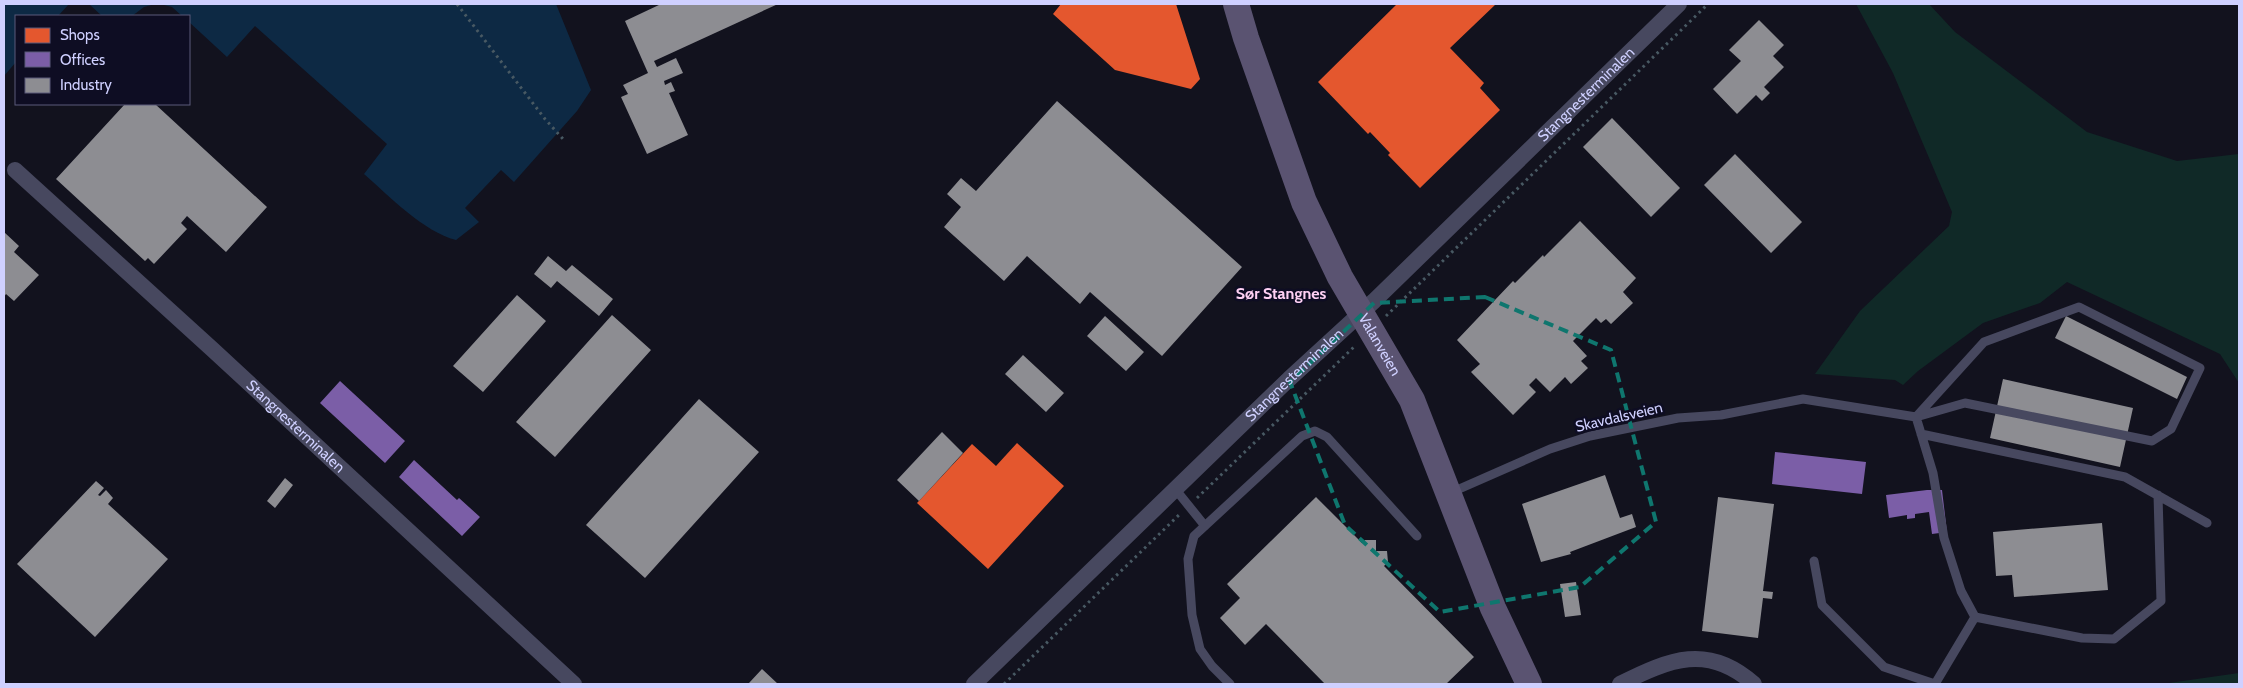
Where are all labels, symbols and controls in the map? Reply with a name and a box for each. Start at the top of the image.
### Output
legend [15,15,190,105]
text: Shops [60,26,100,44]
street label: Stangnesterminalen [1534,43,1638,145]
text: Offices [60,51,105,69]
text: Industry [60,76,112,94]
district label: Sør Stangnes [1236,284,1326,303]
street label: Valanveien [1354,310,1405,379]
street label: Stangnesterminalen [1241,325,1347,425]
street label: Stangnesterminalen [242,376,349,476]
street label: Skavdalsveien [1574,398,1664,436]

